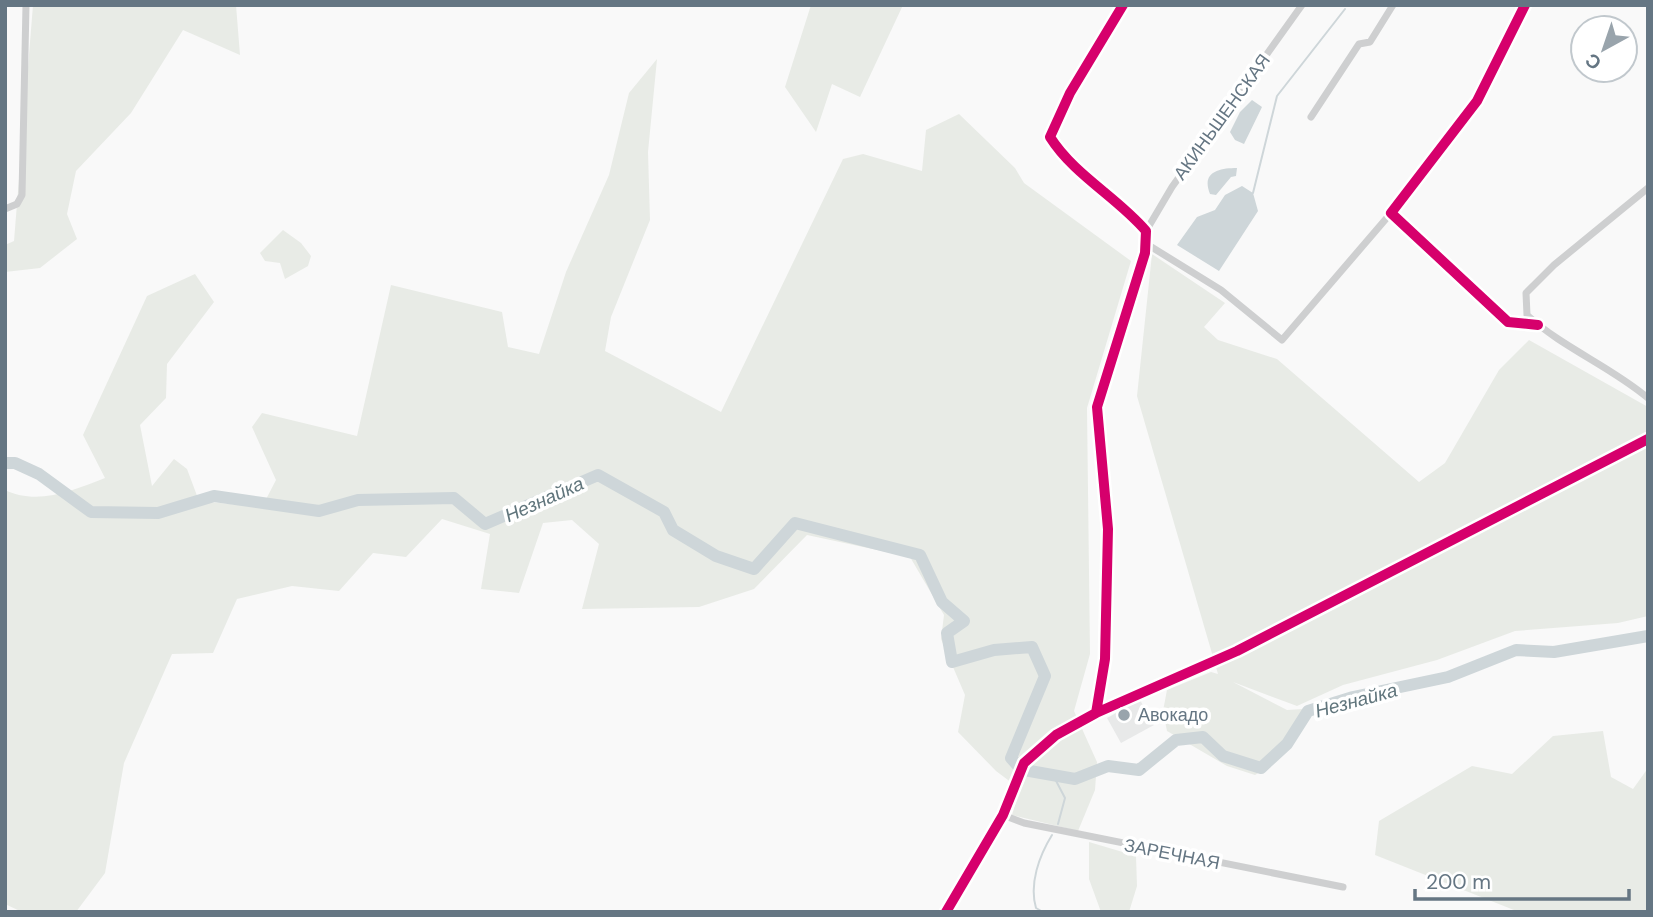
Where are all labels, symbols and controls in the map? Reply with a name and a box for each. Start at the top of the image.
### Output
north arrow [1569,14,1639,84]
text: С [1580,47,1607,76]
street label: АКИНЬШЕНСКАЯ [1168,49,1276,185]
water label: Незнайка [501,471,588,528]
water label: Незнайка [1312,678,1400,723]
place label: Авокадо [1138,703,1208,727]
marker: Авокадо [1116,707,1132,723]
street label: ЗАРЕЧНАЯ [1122,833,1222,875]
scale bar [1415,858,1628,902]
text: 200 m [1426,868,1491,896]

